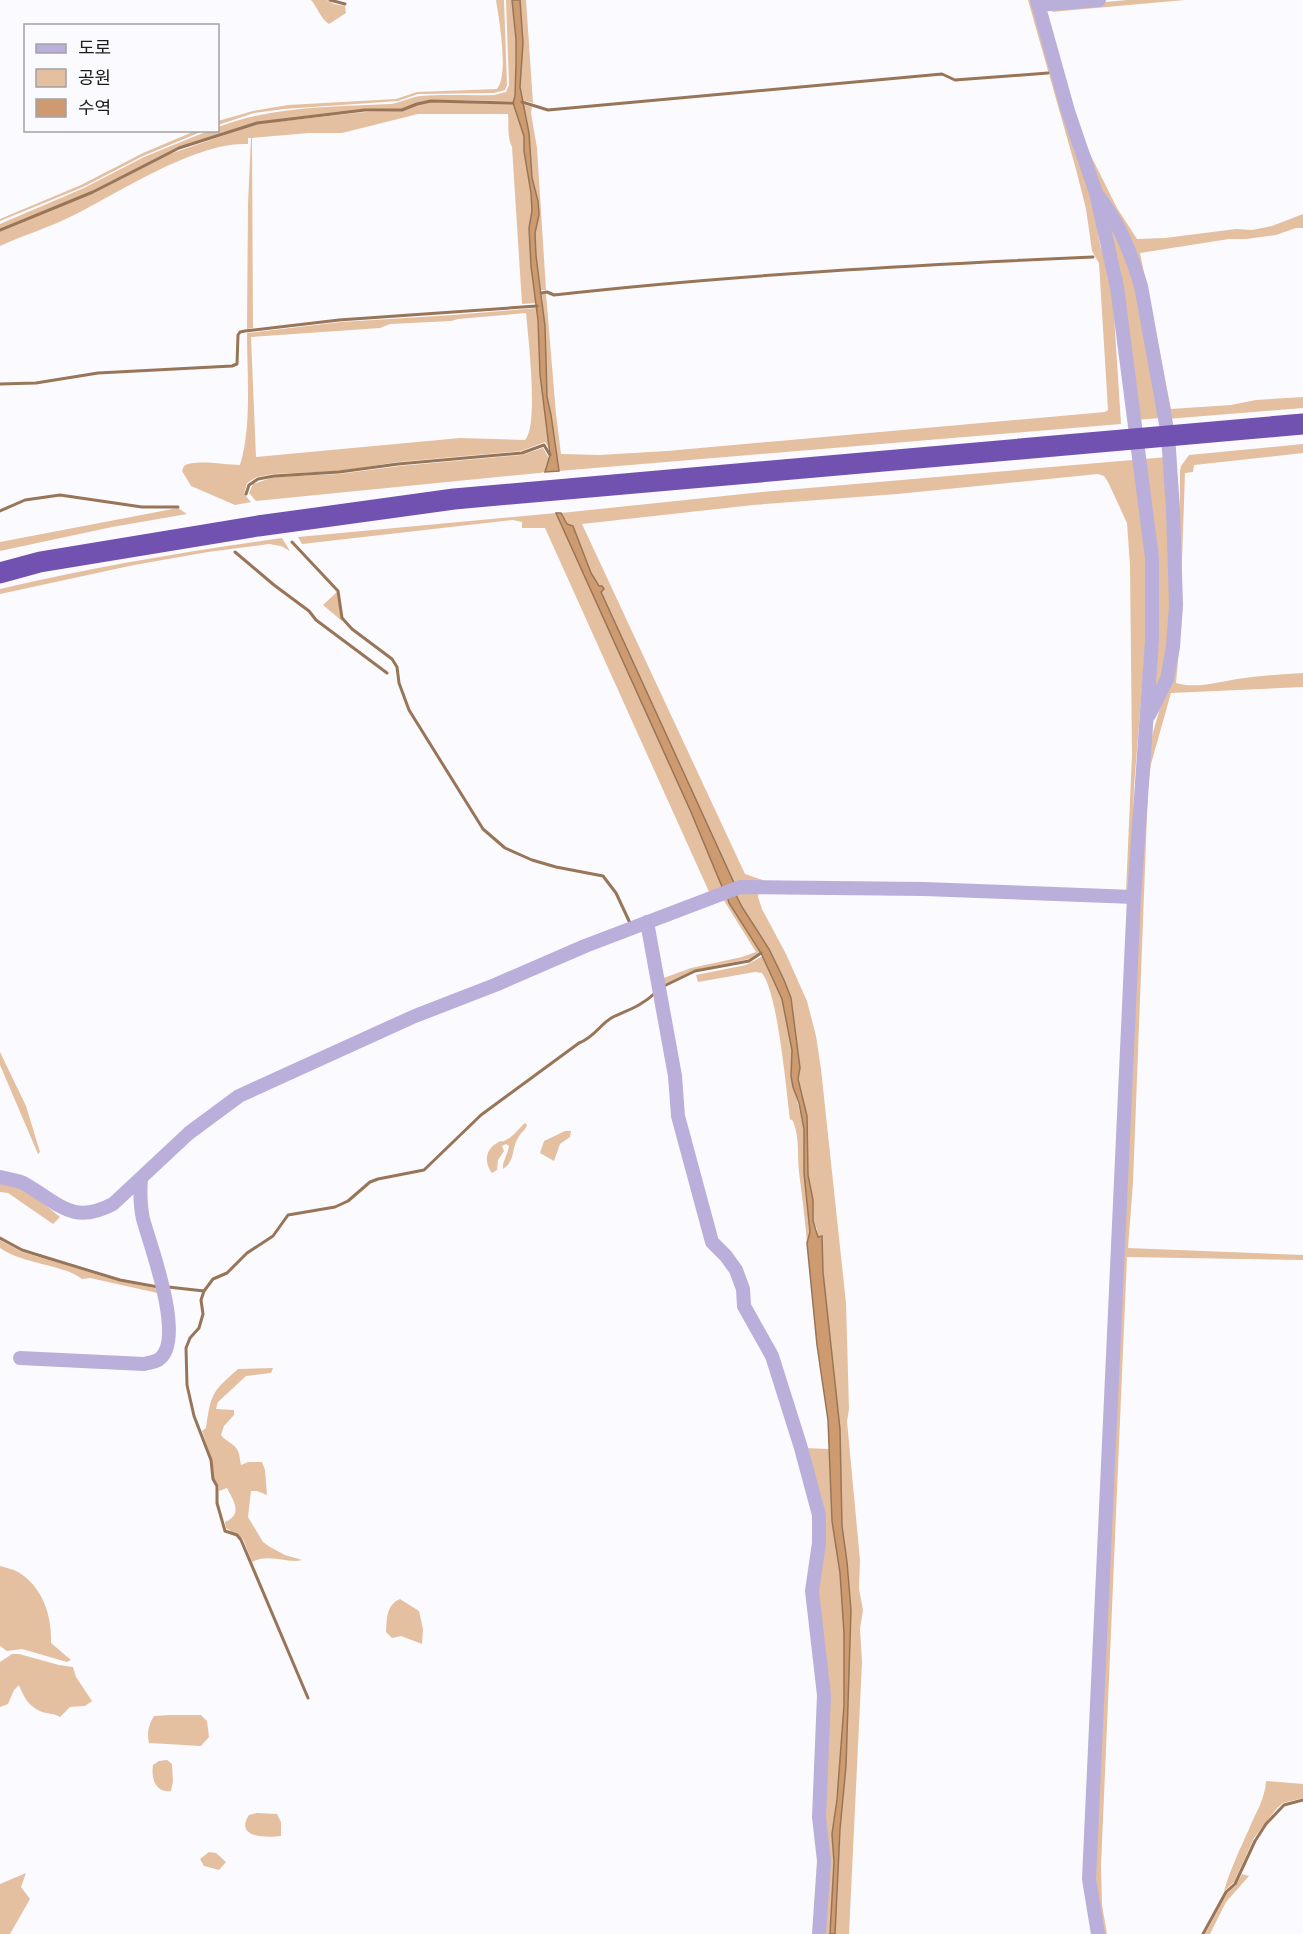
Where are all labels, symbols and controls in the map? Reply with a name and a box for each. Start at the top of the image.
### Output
legend [24,24,219,132]
text: 도로 [78,37,111,58]
text: 공원 [78,67,111,88]
text: 수역 [78,97,111,118]

